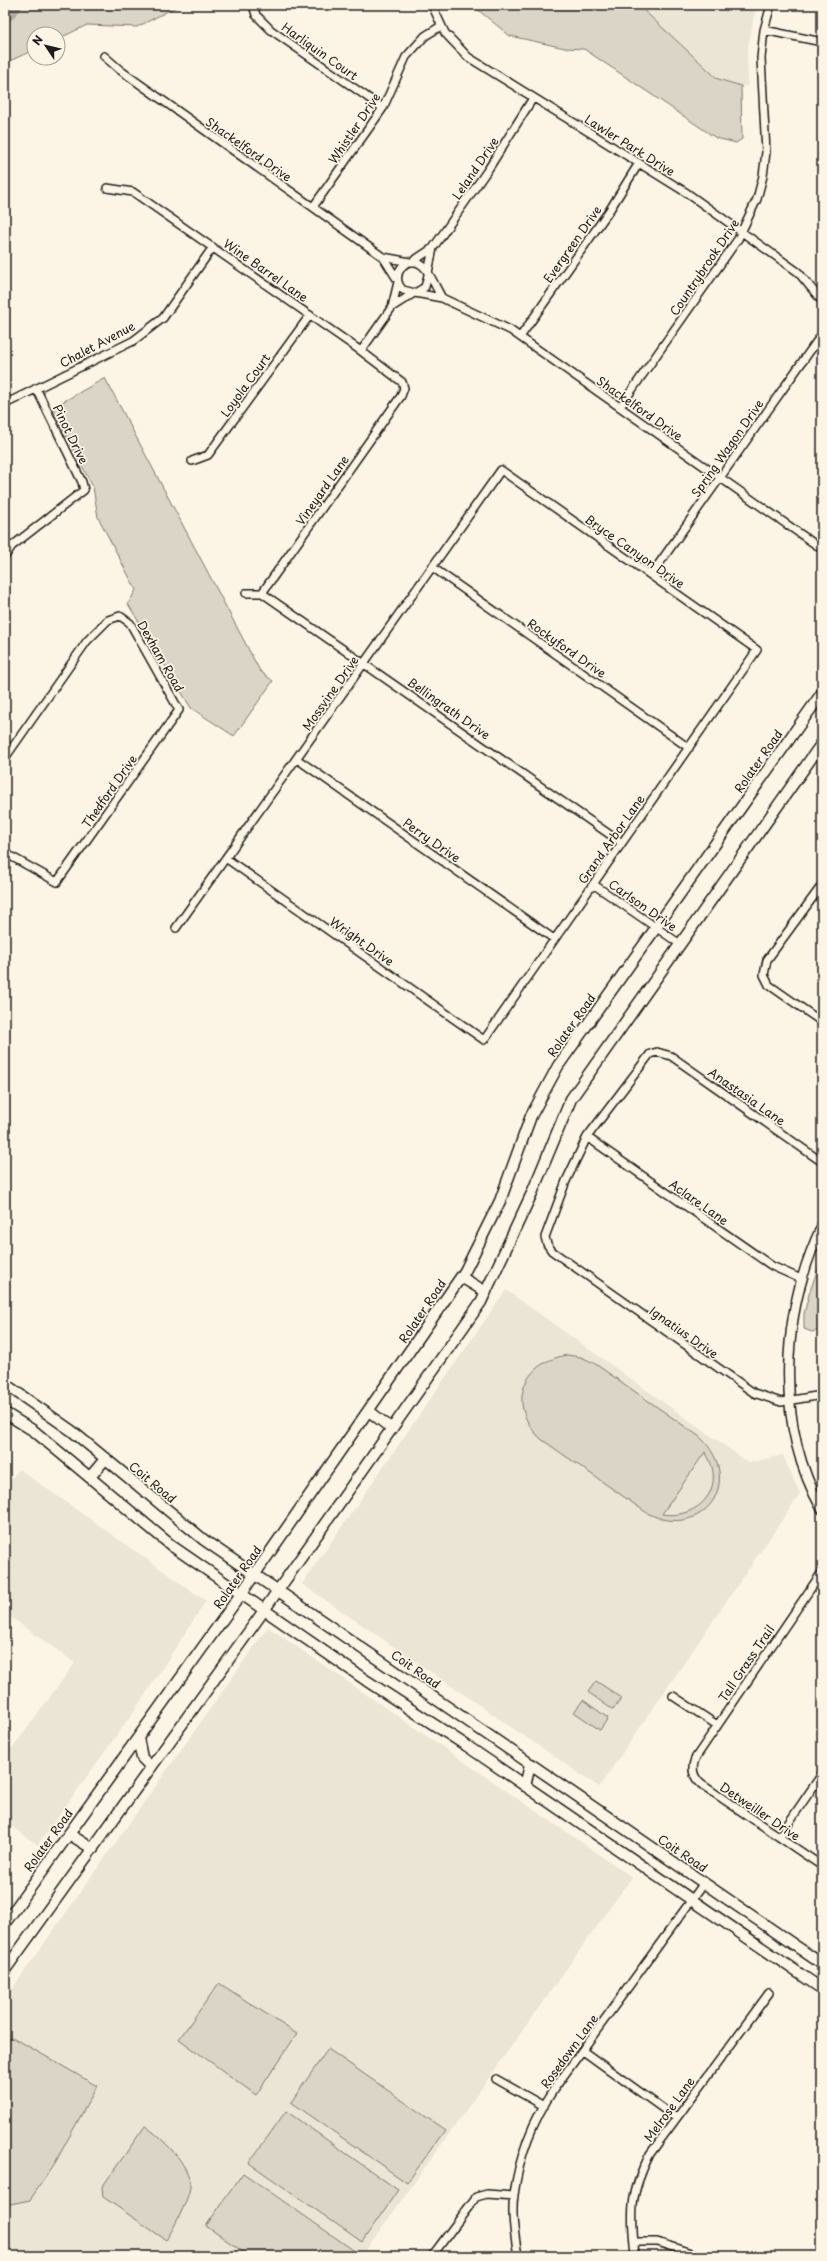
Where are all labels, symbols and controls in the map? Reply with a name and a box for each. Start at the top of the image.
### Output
street label: Harliquin Court [278,18,362,84]
north arrow [26,26,66,66]
text: N [28,31,47,48]
street label: Whistler Drive [324,89,384,167]
street label: Lawler Park Drive [581,110,679,180]
street label: Shackelford Drive [202,113,296,186]
street label: Leland Drive [447,133,503,203]
street label: Evergreen Drive [539,202,605,286]
street label: Countrybrook Drive [665,215,743,319]
street label: Wine Barrel Lane [220,234,312,306]
street label: Chalet Avenue [56,316,138,371]
street label: Loyola Court [216,350,274,420]
street label: Shackelford Drive [593,372,687,445]
street label: Spring Wagon Drive [686,396,768,500]
street label: Pinot Drive [49,401,93,467]
street label: Vineyard Lane [291,451,353,529]
street label: Bryce Canyon Drive [582,510,688,592]
street label: Rockyford Drive [524,614,610,682]
street label: Dexham Road [133,617,189,695]
street label: Mossvine Drive [297,652,363,734]
street label: Bellingrath Drive [404,673,494,743]
street label: Rolater Road [729,726,787,796]
street label: Thedford Drive [77,750,141,831]
street label: Grand Arbor Lane [573,790,649,887]
street label: Perry Drive [400,814,464,866]
street label: Carlson Drive [605,875,681,935]
street label: Wright Drive [326,912,398,970]
street label: Rolater Road [542,990,600,1060]
street label: Anastasia Lane [705,1063,789,1129]
street label: Aclare Lane [666,1175,733,1229]
street label: Rolater Road [394,1275,450,1347]
street label: Ignatius Drive [646,1302,722,1362]
street label: Coit Road [126,1457,180,1507]
street label: Rolater Road [208,1542,266,1612]
street label: Tall Grass Trail [714,1621,778,1705]
street label: Coit Road [388,1645,444,1693]
street label: Detweiller Drive [716,1777,804,1845]
street label: Rolater Road [19,1805,77,1875]
street label: Coit Road [654,1830,712,1876]
street label: Rosedown Lane [536,2010,602,2092]
street label: Melrose Lane [639,2073,699,2145]

